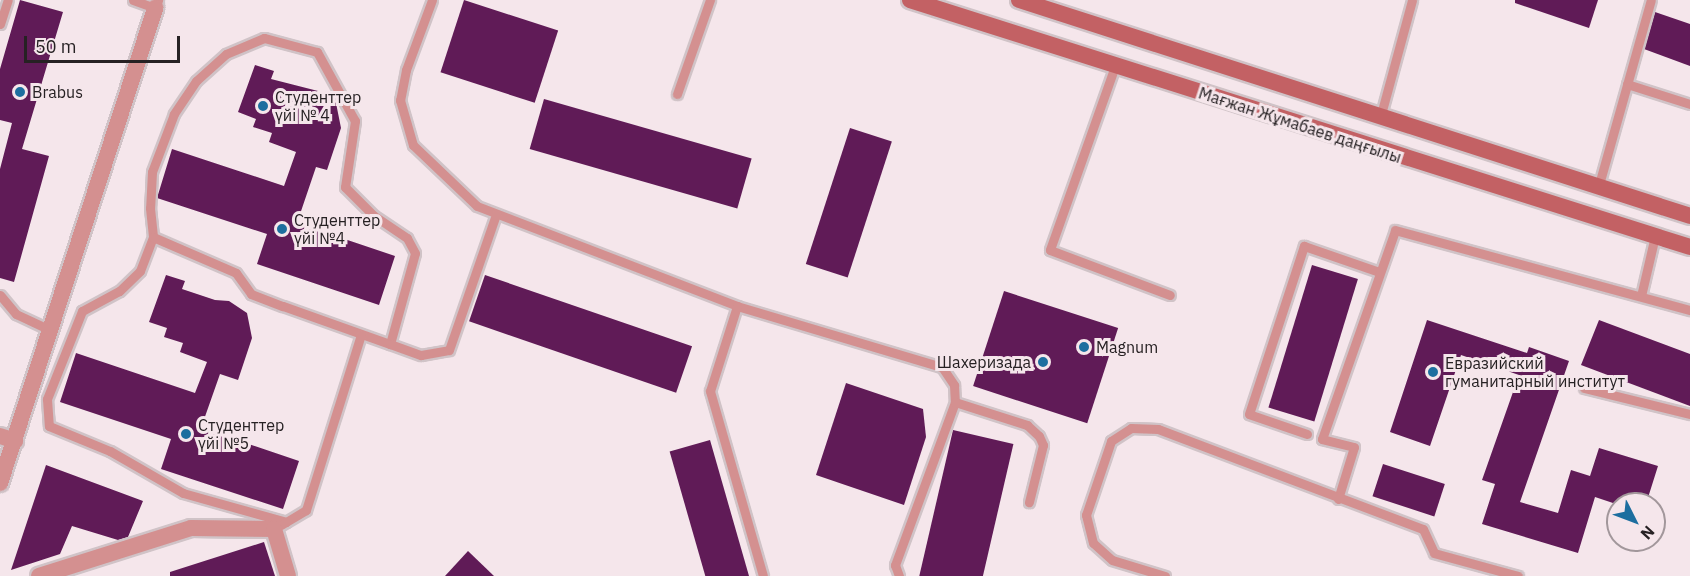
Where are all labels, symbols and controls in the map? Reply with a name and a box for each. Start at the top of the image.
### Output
scale bar [27,24,183,62]
text: 50 m [35,35,77,58]
place label: Brabus [32,82,83,102]
street label: Мағжан Жұмабаев даңғылы [1196,83,1404,167]
marker: Brabus [13,85,27,99]
place label: Студенттер үйі № 4 [275,87,361,125]
marker: Студенттер үйі № 4 [256,99,270,113]
place label: Студенттер үйі №4 [294,210,380,248]
marker: Студенттер үйі №4 [275,222,289,236]
place label: Magnum [1096,337,1158,357]
marker: Magnum [1077,340,1091,354]
place label: Шахеризада [937,352,1031,372]
place label: Евразийский гуманитарный институт [1445,353,1625,391]
marker: Шахеризада [1036,355,1050,369]
marker: Евразийский гуманитарный институт [1426,365,1440,379]
place label: Студенттер үйі №5 [198,415,284,453]
marker: Студенттер үйі №5 [179,427,193,441]
north arrow [1606,492,1666,552]
text: N [1637,522,1659,544]

